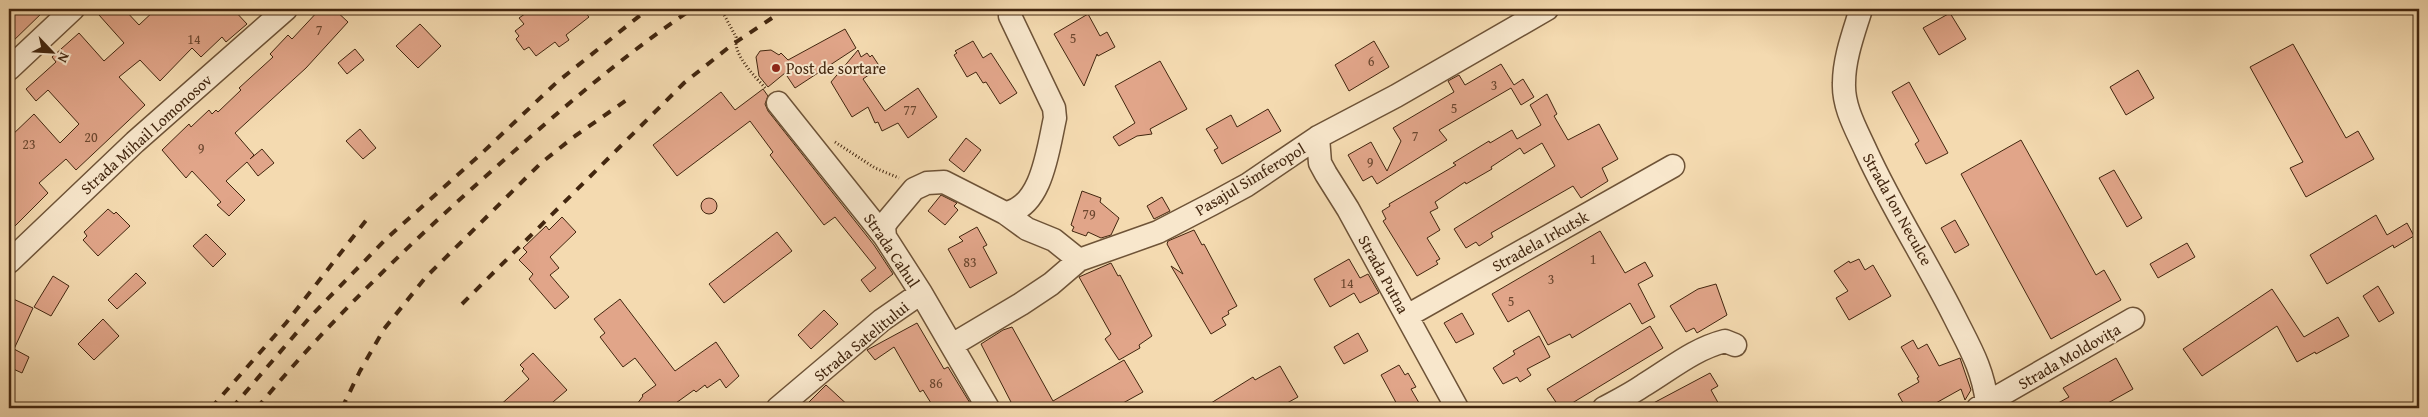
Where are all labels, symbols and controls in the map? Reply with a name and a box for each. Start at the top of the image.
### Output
house number: 7 [316,20,323,40]
north arrow [28,28,78,78]
house number: 5 [1070,28,1076,48]
house number: 14 [187,29,201,49]
text: N [52,49,75,67]
house number: 6 [1368,51,1375,71]
place label: Post de sortare [786,56,886,80]
marker: Post de sortare [770,62,782,74]
street label: Strada Mihail Lomonosov [75,68,217,200]
house number: 3 [1491,75,1497,95]
house number: 5 [1451,98,1457,118]
house number: 77 [903,100,917,120]
house number: 7 [1412,126,1419,146]
house number: 20 [84,127,98,147]
house number: 23 [22,134,36,154]
street label: Pasajul Simferopol [1190,136,1310,221]
house number: 9 [198,138,205,158]
street label: Strada Ion Neculce [1857,148,1939,270]
house number: 9 [1367,152,1374,172]
house number: 79 [1082,204,1096,224]
street label: Stradela Irkutsk [1487,204,1594,278]
street label: Strada Cahul [858,208,926,293]
street label: Strada Putna [1353,230,1416,318]
house number: 1 [1590,249,1596,269]
house number: 83 [963,252,977,272]
house number: 3 [1548,269,1554,289]
house number: 14 [1340,273,1354,293]
house number: 5 [1508,291,1514,311]
street label: Strada Satelitului [808,295,914,387]
street label: Strada Moldovița [2013,317,2125,395]
house number: 86 [929,373,943,393]

